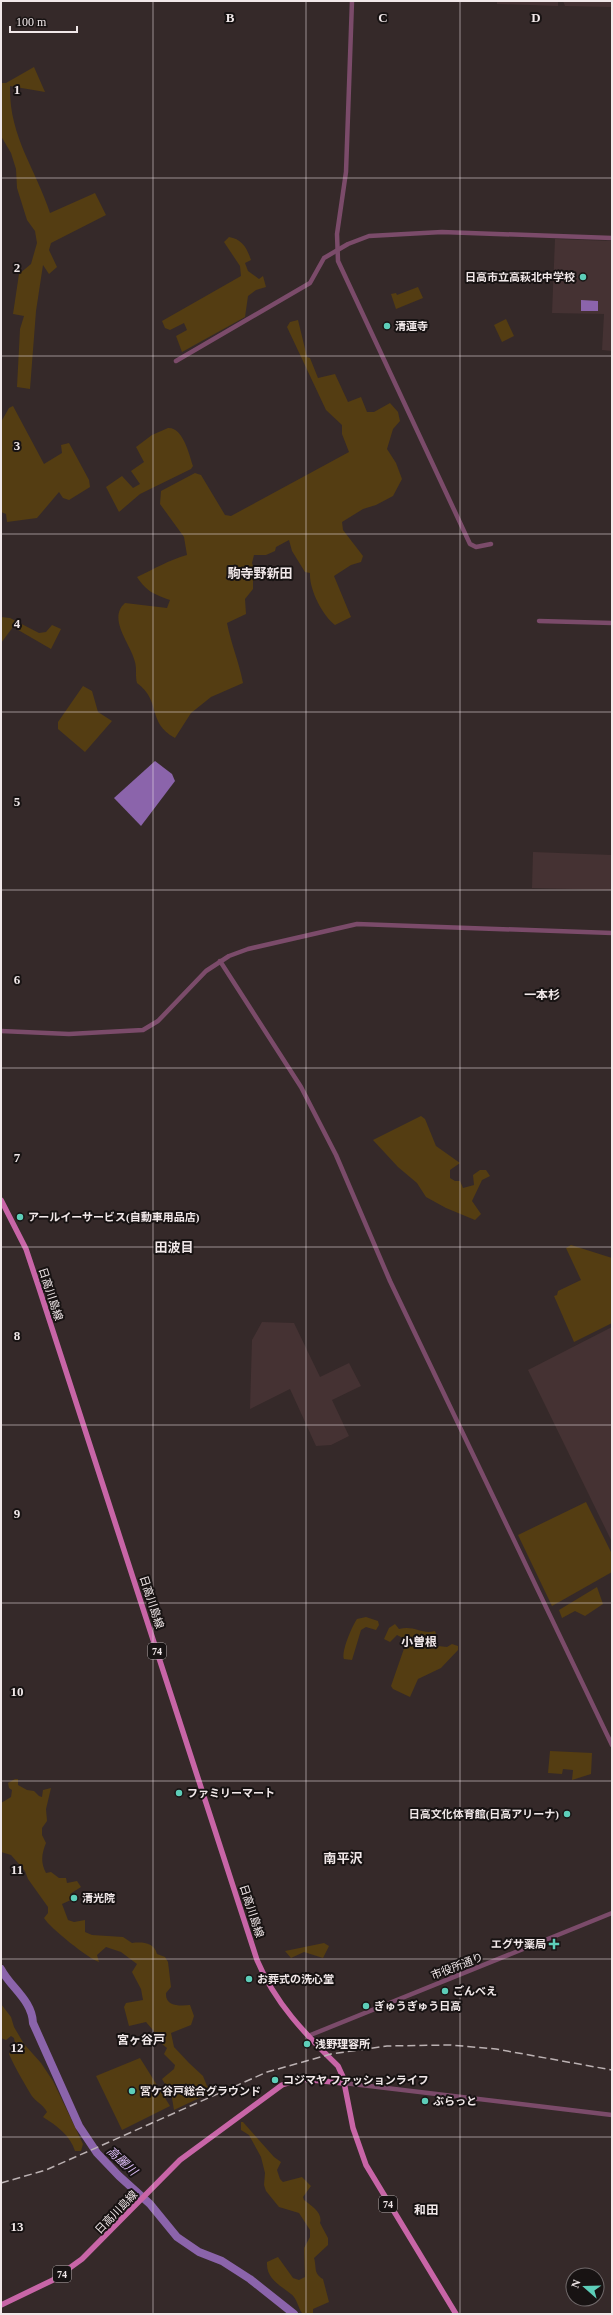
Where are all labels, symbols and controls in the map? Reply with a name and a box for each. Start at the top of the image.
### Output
scale bar [10,8,77,34]
text: B [226,10,235,25]
text: C [378,10,388,25]
text: D [531,10,541,25]
text: 100 m [16,15,47,29]
text: 1 [14,82,20,97]
text: 2 [14,260,20,275]
place label: 日高市立高萩北中学校 [465,271,575,283]
marker: 日高市立高萩北中学校 [578,272,588,282]
place label: 清蓮寺 [395,320,428,332]
marker: 清蓮寺 [382,321,392,331]
text: 3 [14,438,21,453]
district label: 駒寺野新田 [227,566,293,581]
text: 4 [14,616,21,631]
text: 5 [14,794,21,809]
text: 6 [14,972,21,987]
district label: 一本杉 [524,988,560,1002]
text: 7 [14,1150,21,1165]
place label: アールイーサービス(自動車用品店) [28,1211,200,1224]
marker: アールイーサービス(自動車用品店) [15,1212,25,1222]
district label: 田波目 [154,1240,194,1255]
street label: 日高川島線 [37,1266,65,1322]
text: 8 [14,1328,21,1343]
text: 9 [14,1506,21,1521]
street label: 日高川島線 [138,1574,166,1630]
district label: 小曽根 [401,1635,437,1649]
road number: 74 [148,1643,166,1659]
text: 10 [11,1684,24,1699]
place label: ファミリーマート [187,1787,275,1799]
marker: ファミリーマート [174,1788,184,1798]
place label: 日高文化体育館(日高アリーナ) [409,1808,559,1821]
marker: 日高文化体育館(日高アリーナ) [562,1809,572,1819]
district label: 南平沢 [323,1851,363,1866]
text: 11 [11,1862,23,1877]
street label: 日高川島線 [238,1883,266,1939]
place label: 清光院 [82,1892,115,1904]
marker: 清光院 [69,1893,79,1903]
place label: エグサ薬局 [491,1938,546,1950]
marker: エグサ薬局 [549,1939,559,1949]
street label: 市役所通り [429,1951,485,1981]
place label: お葬式の洗心堂 [257,1973,334,1985]
marker: お葬式の洗心堂 [244,1974,254,1984]
place label: ごんべえ [453,1985,497,1997]
marker: ごんべえ [440,1986,450,1996]
place label: ぎゅうぎゅう日高 [374,2000,461,2012]
marker: ぎゅうぎゅう日高 [361,2001,371,2011]
district label: 宮ヶ谷戸 [117,2033,165,2047]
place label: 浅野理容所 [315,2038,370,2050]
marker: 浅野理容所 [302,2039,312,2049]
text: 12 [11,2040,24,2055]
place label: コジマヤ ファッションライフ [283,2074,429,2086]
marker: コジマヤ ファッションライフ [270,2075,280,2085]
place label: 宮ケ谷戸総合グラウンド [140,2085,261,2097]
marker: 宮ケ谷戸総合グラウンド [127,2086,137,2096]
place label: ぶらっと [433,2095,477,2107]
marker: ぶらっと [420,2096,430,2106]
water label: 高麗川 [104,2144,141,2180]
street label: 日高川島線 [93,2188,139,2236]
road number: 74 [379,2196,397,2212]
district label: 和田 [414,2203,438,2217]
text: 13 [11,2219,24,2234]
road number: 74 [53,2266,71,2282]
north arrow [565,2267,605,2307]
text: N [569,2278,583,2289]

